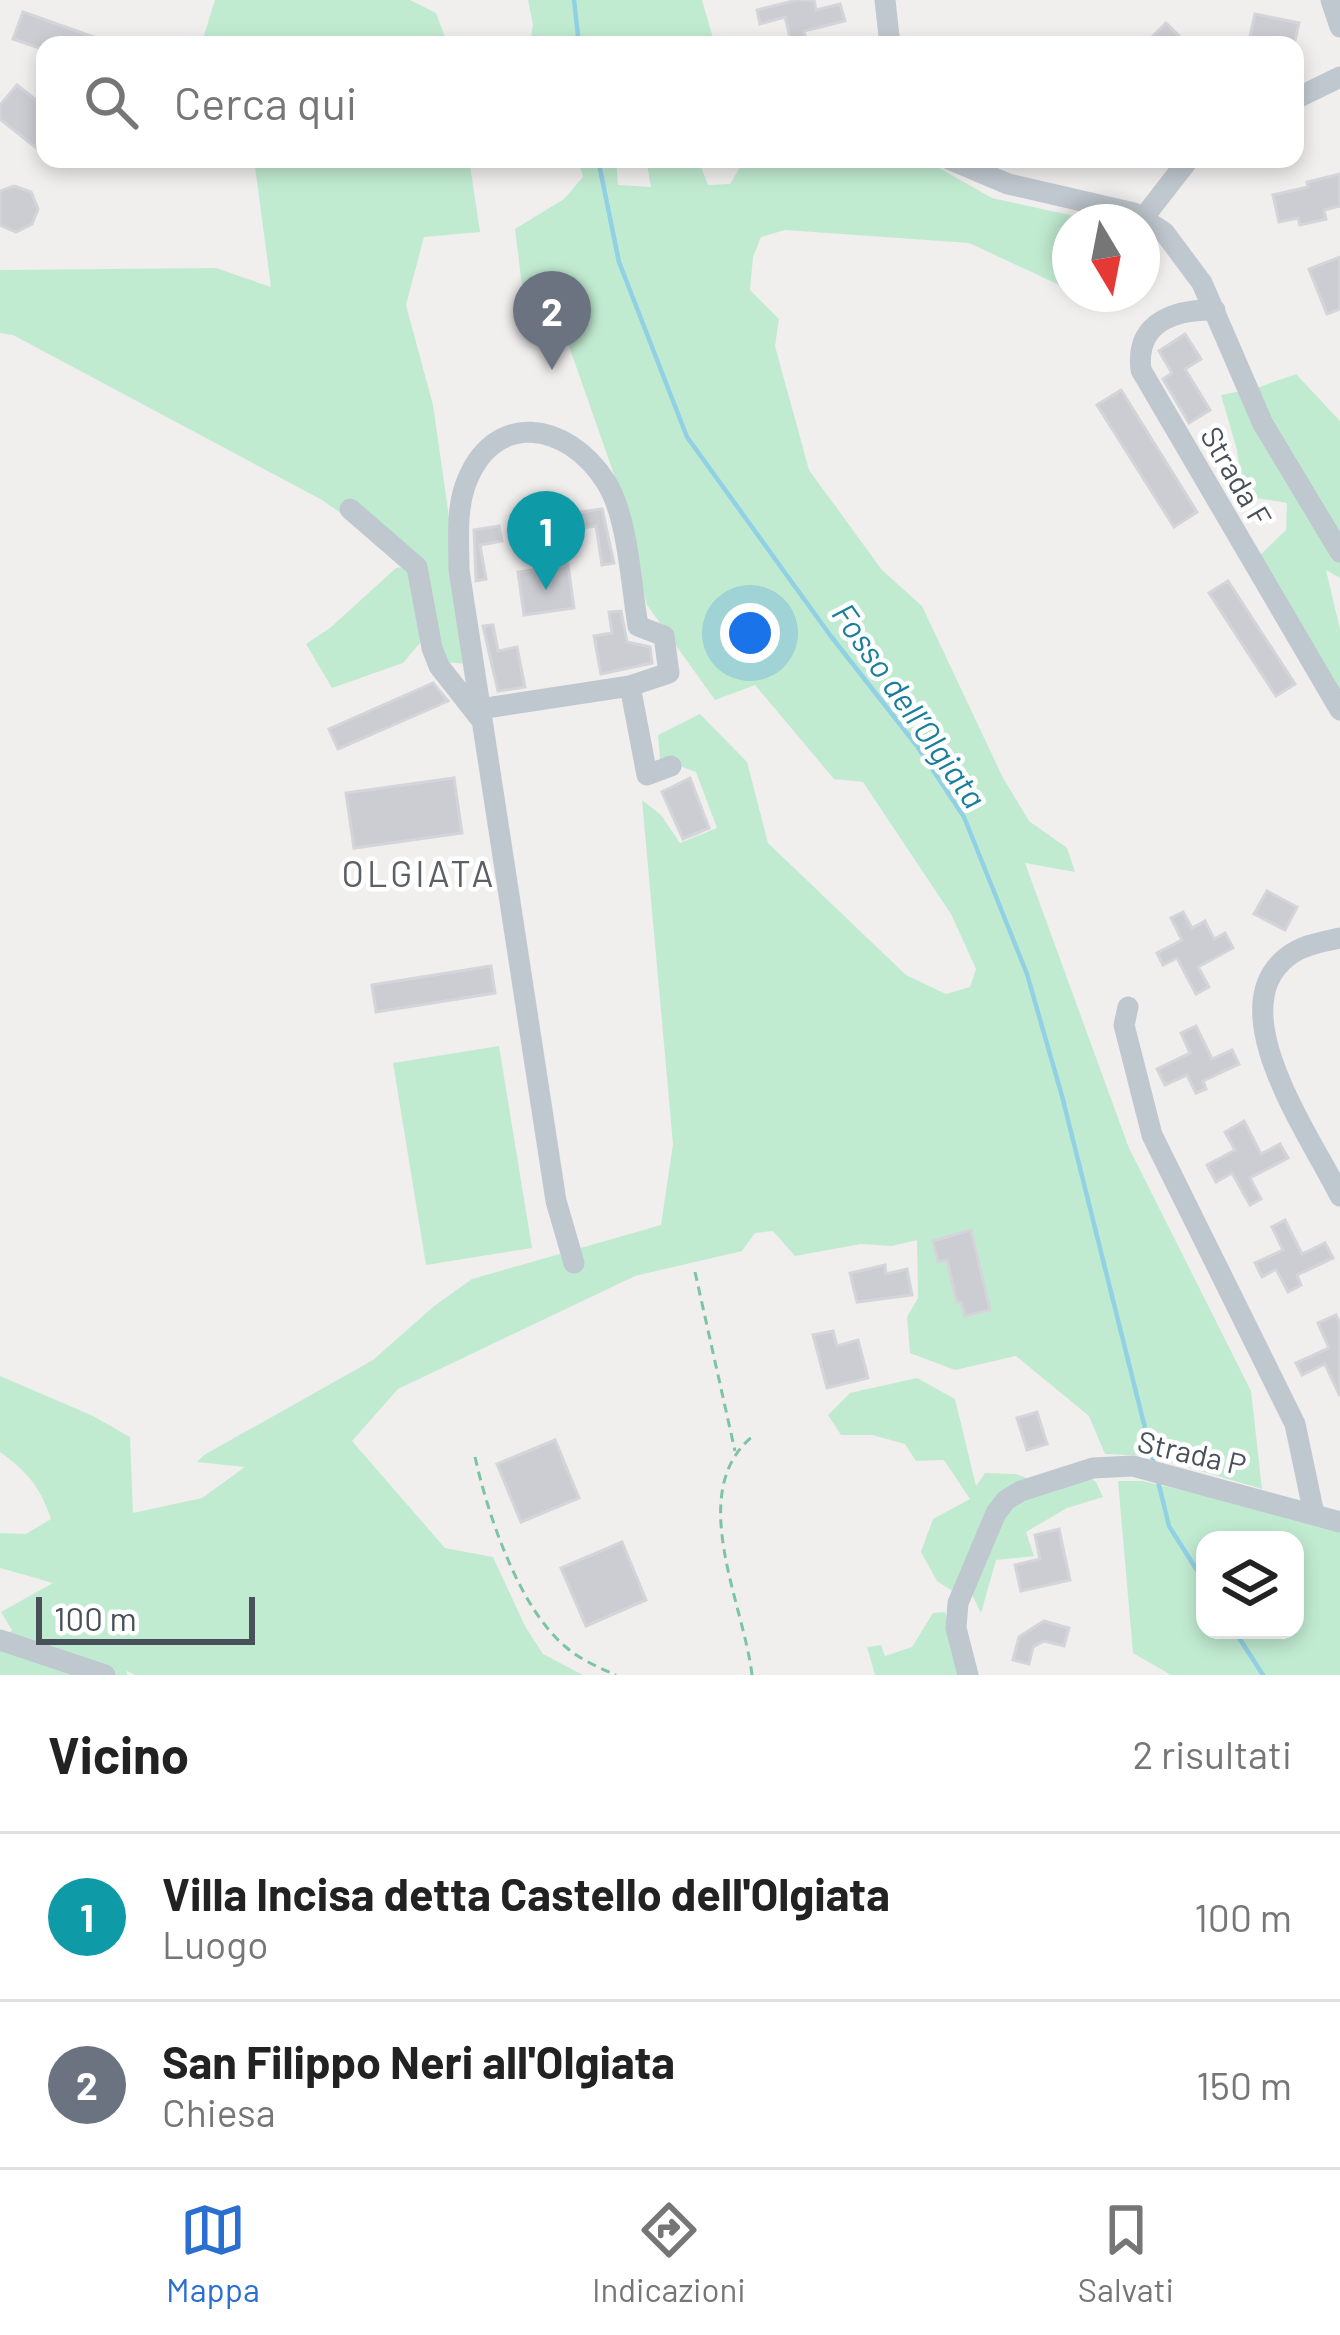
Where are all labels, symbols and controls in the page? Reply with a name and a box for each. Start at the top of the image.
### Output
search box [36,36,1304,168]
icon: search [78,69,144,135]
text: Cerca qui [174,75,357,129]
north arrow [1052,204,1160,312]
pin: 2 [513,271,591,370]
street label: Strada F [1194,420,1280,532]
pin: 1 [507,491,585,590]
water label: Fosso dell’Olgiata [824,595,996,815]
your location [720,603,780,663]
district label: OLGIATA [342,851,496,894]
street label: Strada P [1134,1422,1250,1482]
map controls [1196,1531,1304,1639]
button: layers [1196,1531,1304,1639]
scale bar [36,1591,255,1644]
text: 100 m [54,1598,137,1638]
text: Vicino [48,1723,189,1784]
text: 2 risultati [1132,1730,1292,1777]
text: Villa Incisa detta Castello dell'Olgiata [162,1866,890,1920]
text: 1 [80,1893,94,1940]
text: 100 m [1194,1893,1292,1940]
text: Luogo [162,1920,268,1967]
text: San Filippo Neri all'Olgiata [162,2034,675,2088]
text: 2 [76,2061,98,2108]
text: 150 m [1196,2061,1292,2108]
text: Chiesa [162,2088,276,2135]
tab: Mappa [166,2197,260,2309]
tab: Indicazioni [592,2197,746,2309]
tab: Salvati [1078,2197,1174,2309]

